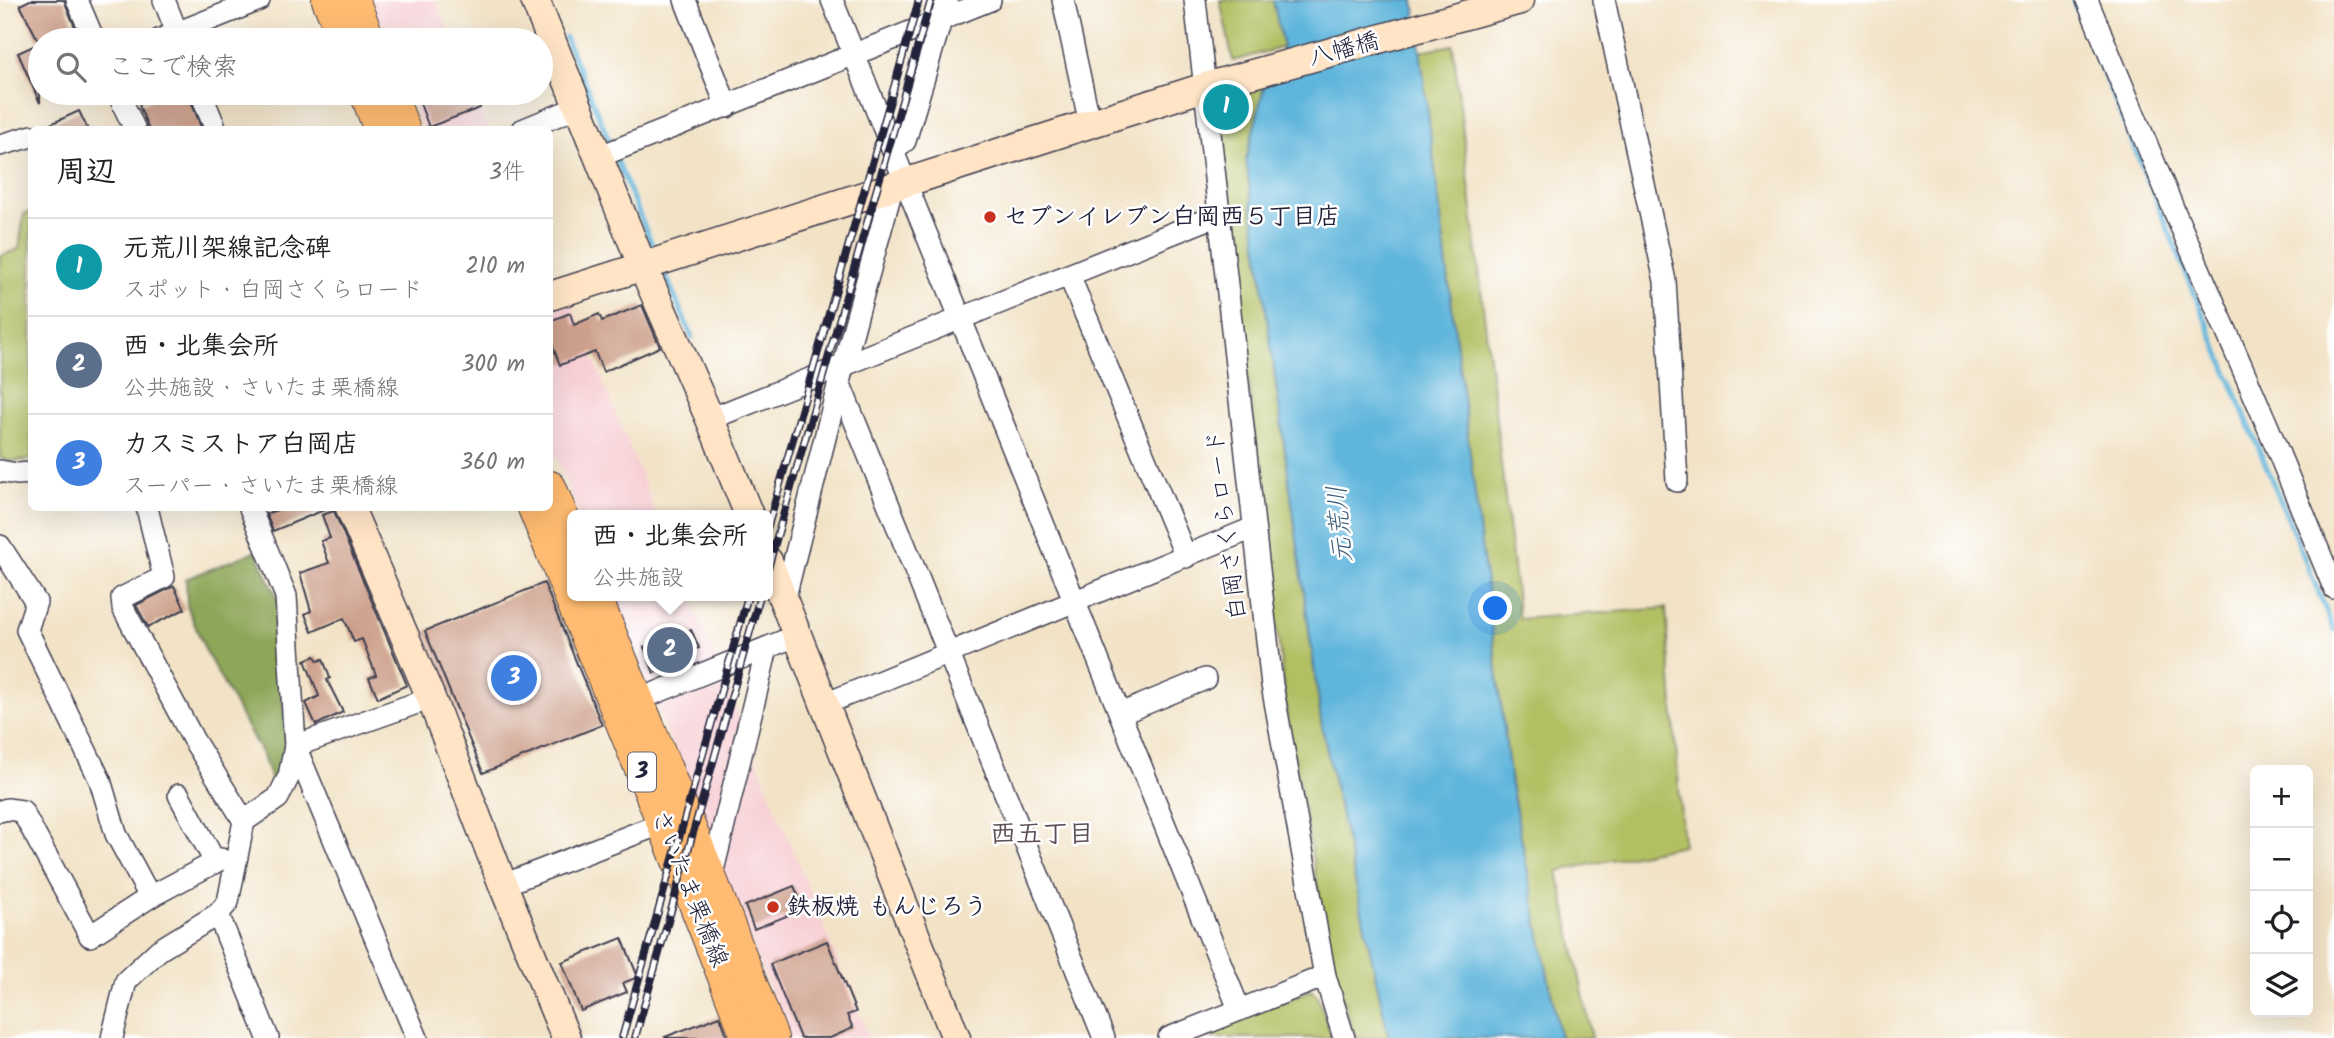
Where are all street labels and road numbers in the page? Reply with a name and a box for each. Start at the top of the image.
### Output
street label: 八幡橋 [1304,22,1384,78]
street label: 白岡さくらロード [1196,427,1258,623]
road number: 3 [628,752,656,792]
street label: さいたま栗橋線 [640,804,738,974]

